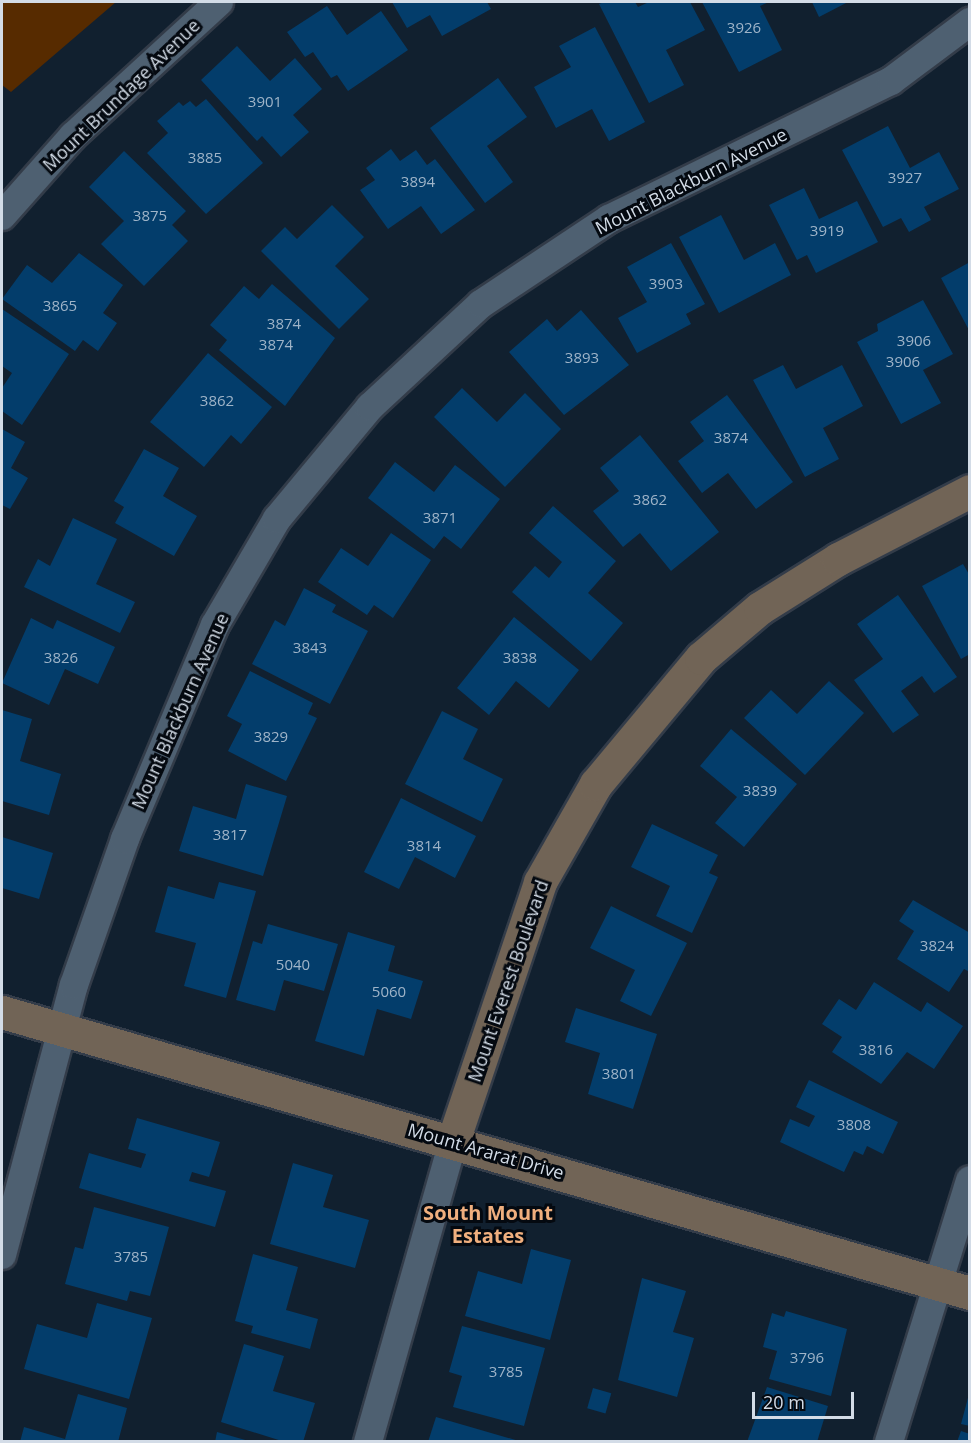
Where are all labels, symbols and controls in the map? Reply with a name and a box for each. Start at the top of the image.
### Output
street label: Mount Brundage Avenue [38,14,204,176]
house number: 3926 [727,19,761,37]
house number: 3901 [248,93,282,111]
street label: Mount Blackburn Avenue [592,123,790,239]
house number: 3885 [188,149,222,167]
house number: 3927 [888,169,922,187]
house number: 3894 [401,173,435,191]
house number: 3875 [133,207,167,225]
house number: 3919 [810,222,844,240]
house number: 3903 [649,275,683,293]
house number: 3865 [43,297,77,315]
house number: 3874 [267,315,301,333]
house number: 3906 [897,332,931,350]
house number: 3874 [259,336,293,354]
house number: 3893 [565,349,599,367]
house number: 3906 [886,353,920,371]
house number: 3862 [200,392,234,410]
house number: 3874 [714,429,748,447]
house number: 3862 [633,491,667,509]
house number: 3871 [423,509,457,527]
street label: Mount Blackburn Avenue [127,610,233,812]
house number: 3843 [293,639,327,657]
house number: 3826 [44,649,78,667]
house number: 3838 [503,649,537,667]
house number: 3829 [254,728,288,746]
house number: 3839 [743,782,777,800]
house number: 3817 [213,826,247,844]
house number: 3814 [407,837,441,855]
street label: Mount Everest Boulevard [463,877,553,1085]
house number: 3824 [920,937,954,955]
house number: 5040 [276,956,310,974]
house number: 5060 [372,983,406,1001]
house number: 3816 [859,1041,893,1059]
house number: 3801 [602,1065,636,1083]
house number: 3808 [837,1116,871,1134]
street label: Mount Ararat Drive [405,1118,567,1184]
district label: South Mount Estates [423,1201,553,1248]
house number: 3785 [114,1248,148,1266]
house number: 3796 [790,1349,824,1367]
house number: 3785 [489,1363,523,1381]
scale bar [755,1380,857,1418]
text: 20 m [763,1390,805,1414]

